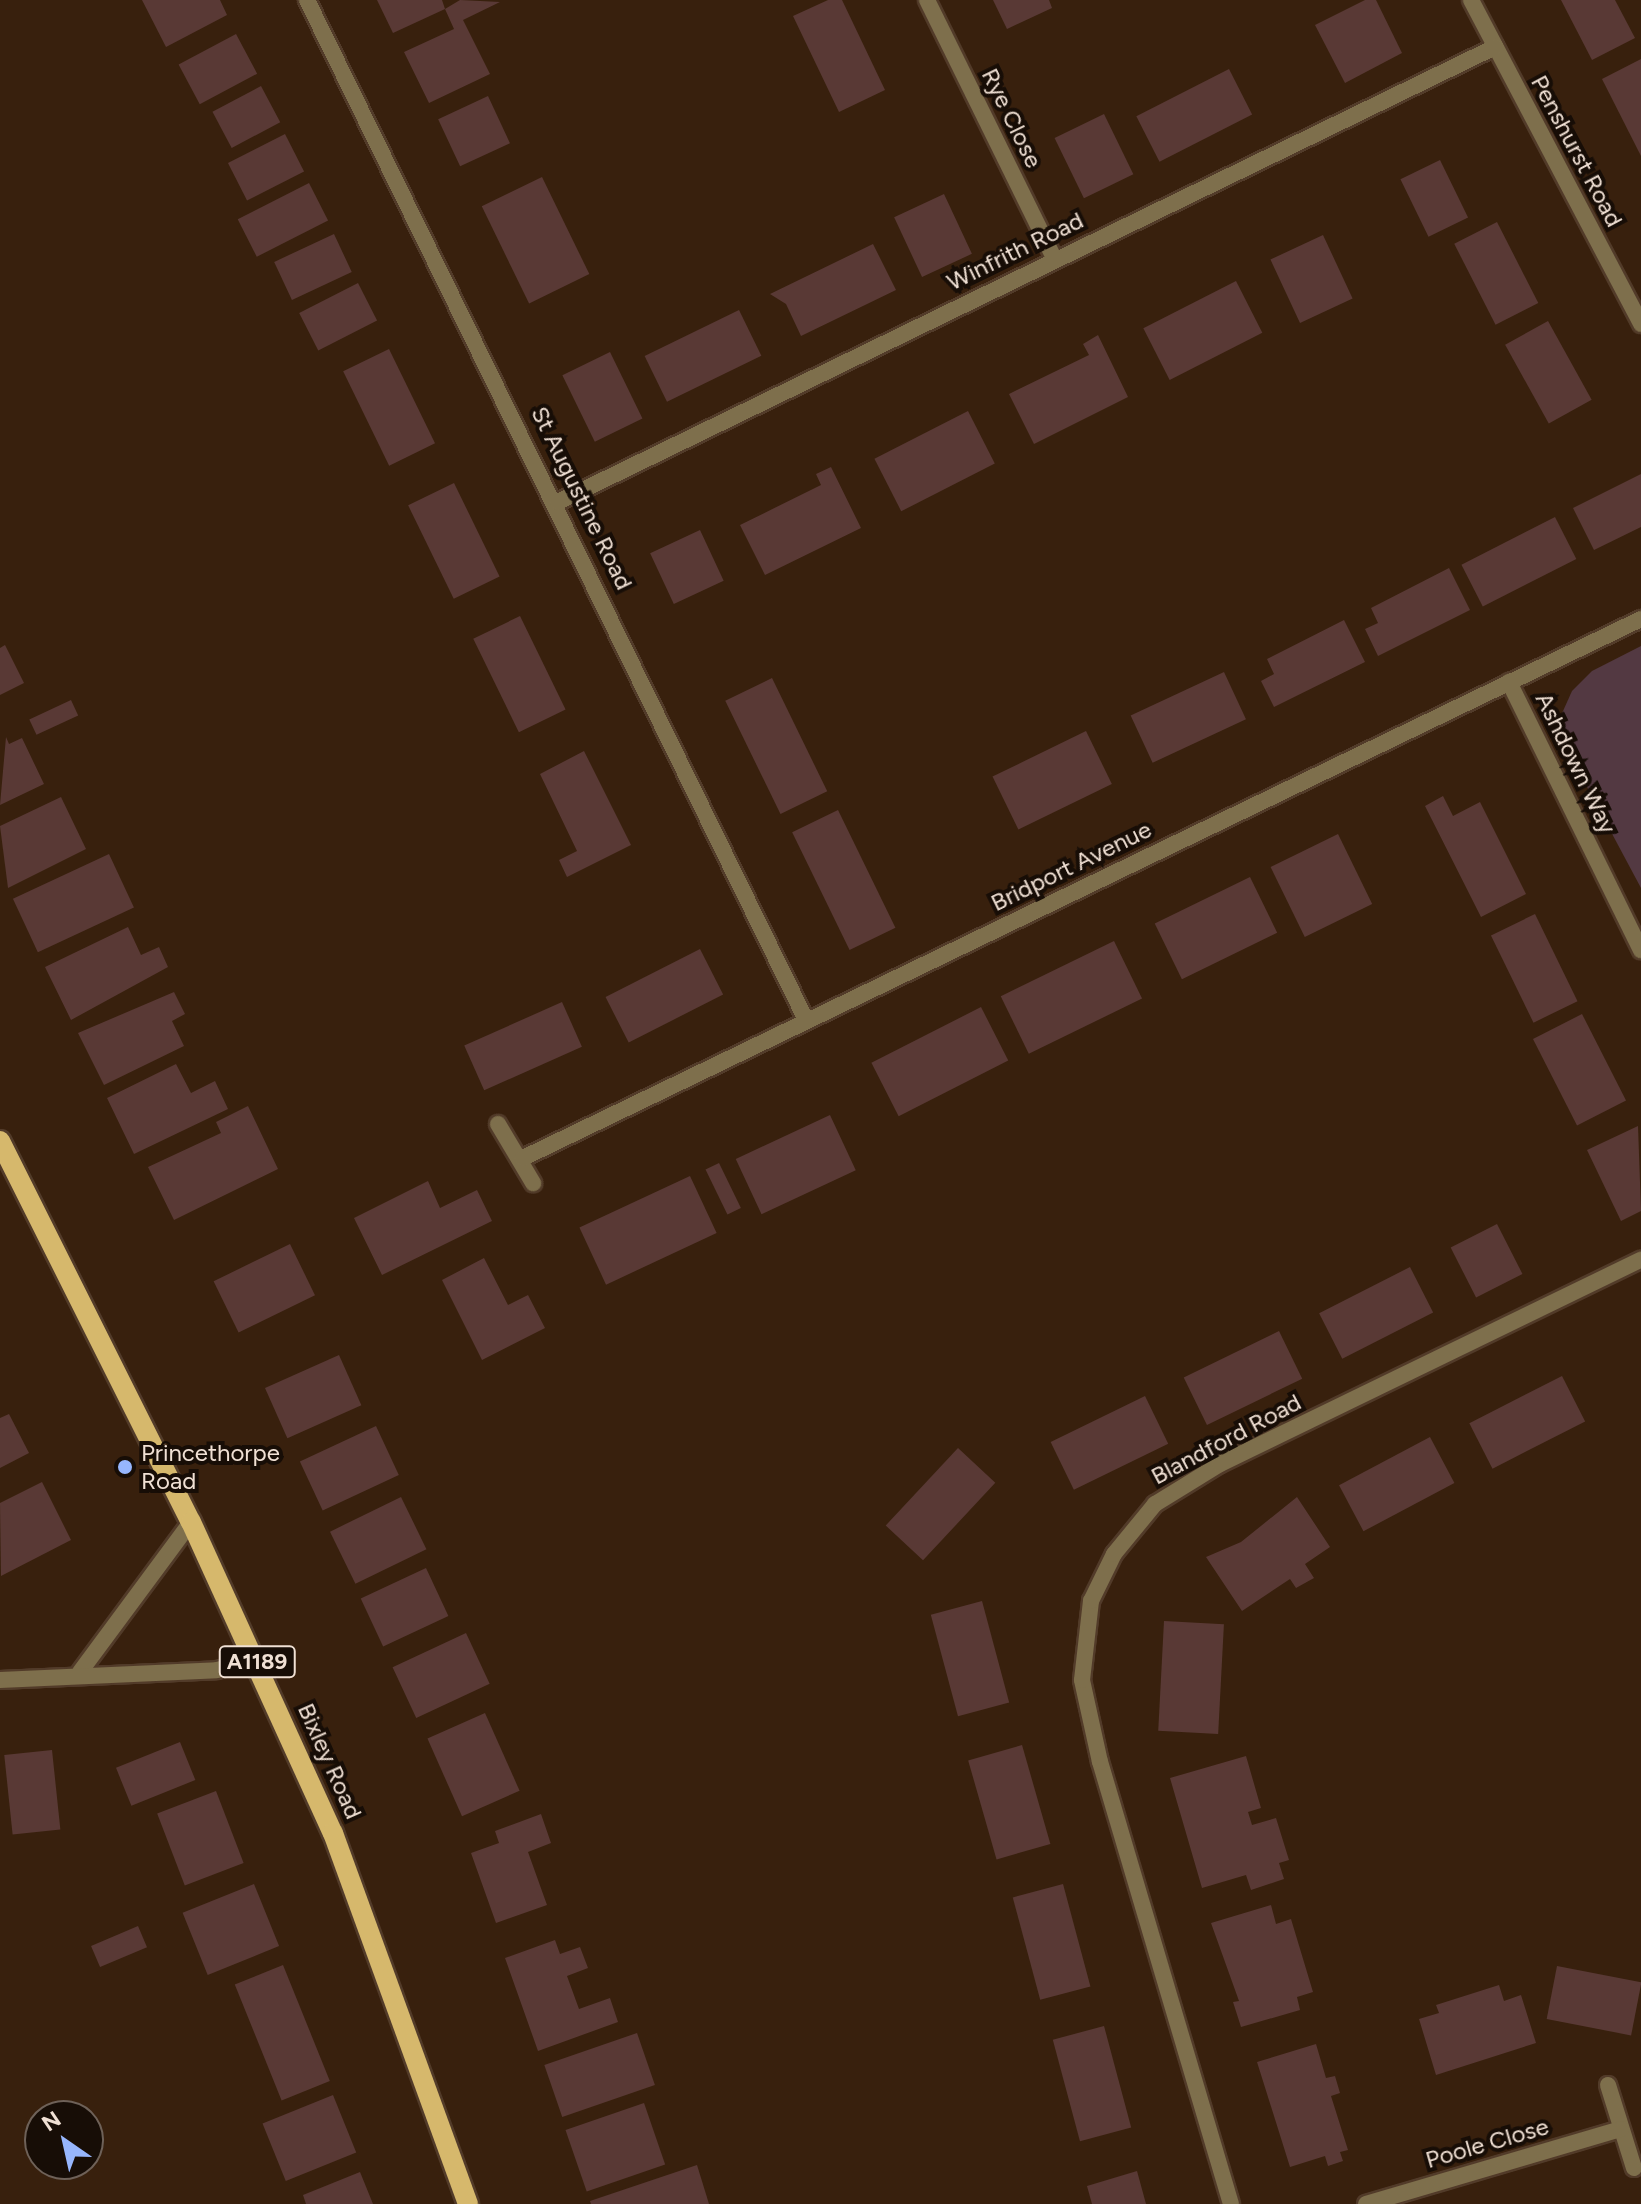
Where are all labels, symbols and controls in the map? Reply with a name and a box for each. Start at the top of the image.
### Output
street label: Rye Close [976,64,1048,172]
street label: Penshurst Road [1525,70,1629,232]
street label: Winfrith Road [942,206,1088,296]
street label: St Augustine Road [525,402,639,594]
street label: Ashdown Way [1529,688,1623,838]
street label: Bridport Avenue [986,815,1156,917]
street label: Blandford Road [1146,1387,1306,1491]
place label: Princethorpe Road [141,1439,280,1495]
marker: Princethorpe Road [116,1458,134,1476]
road number: A1189 [217,1644,297,1680]
street label: Bixley Road [292,1699,368,1823]
north arrow [24,2100,104,2180]
text: N [37,2105,66,2137]
street label: Poole Close [1422,2112,1552,2174]

